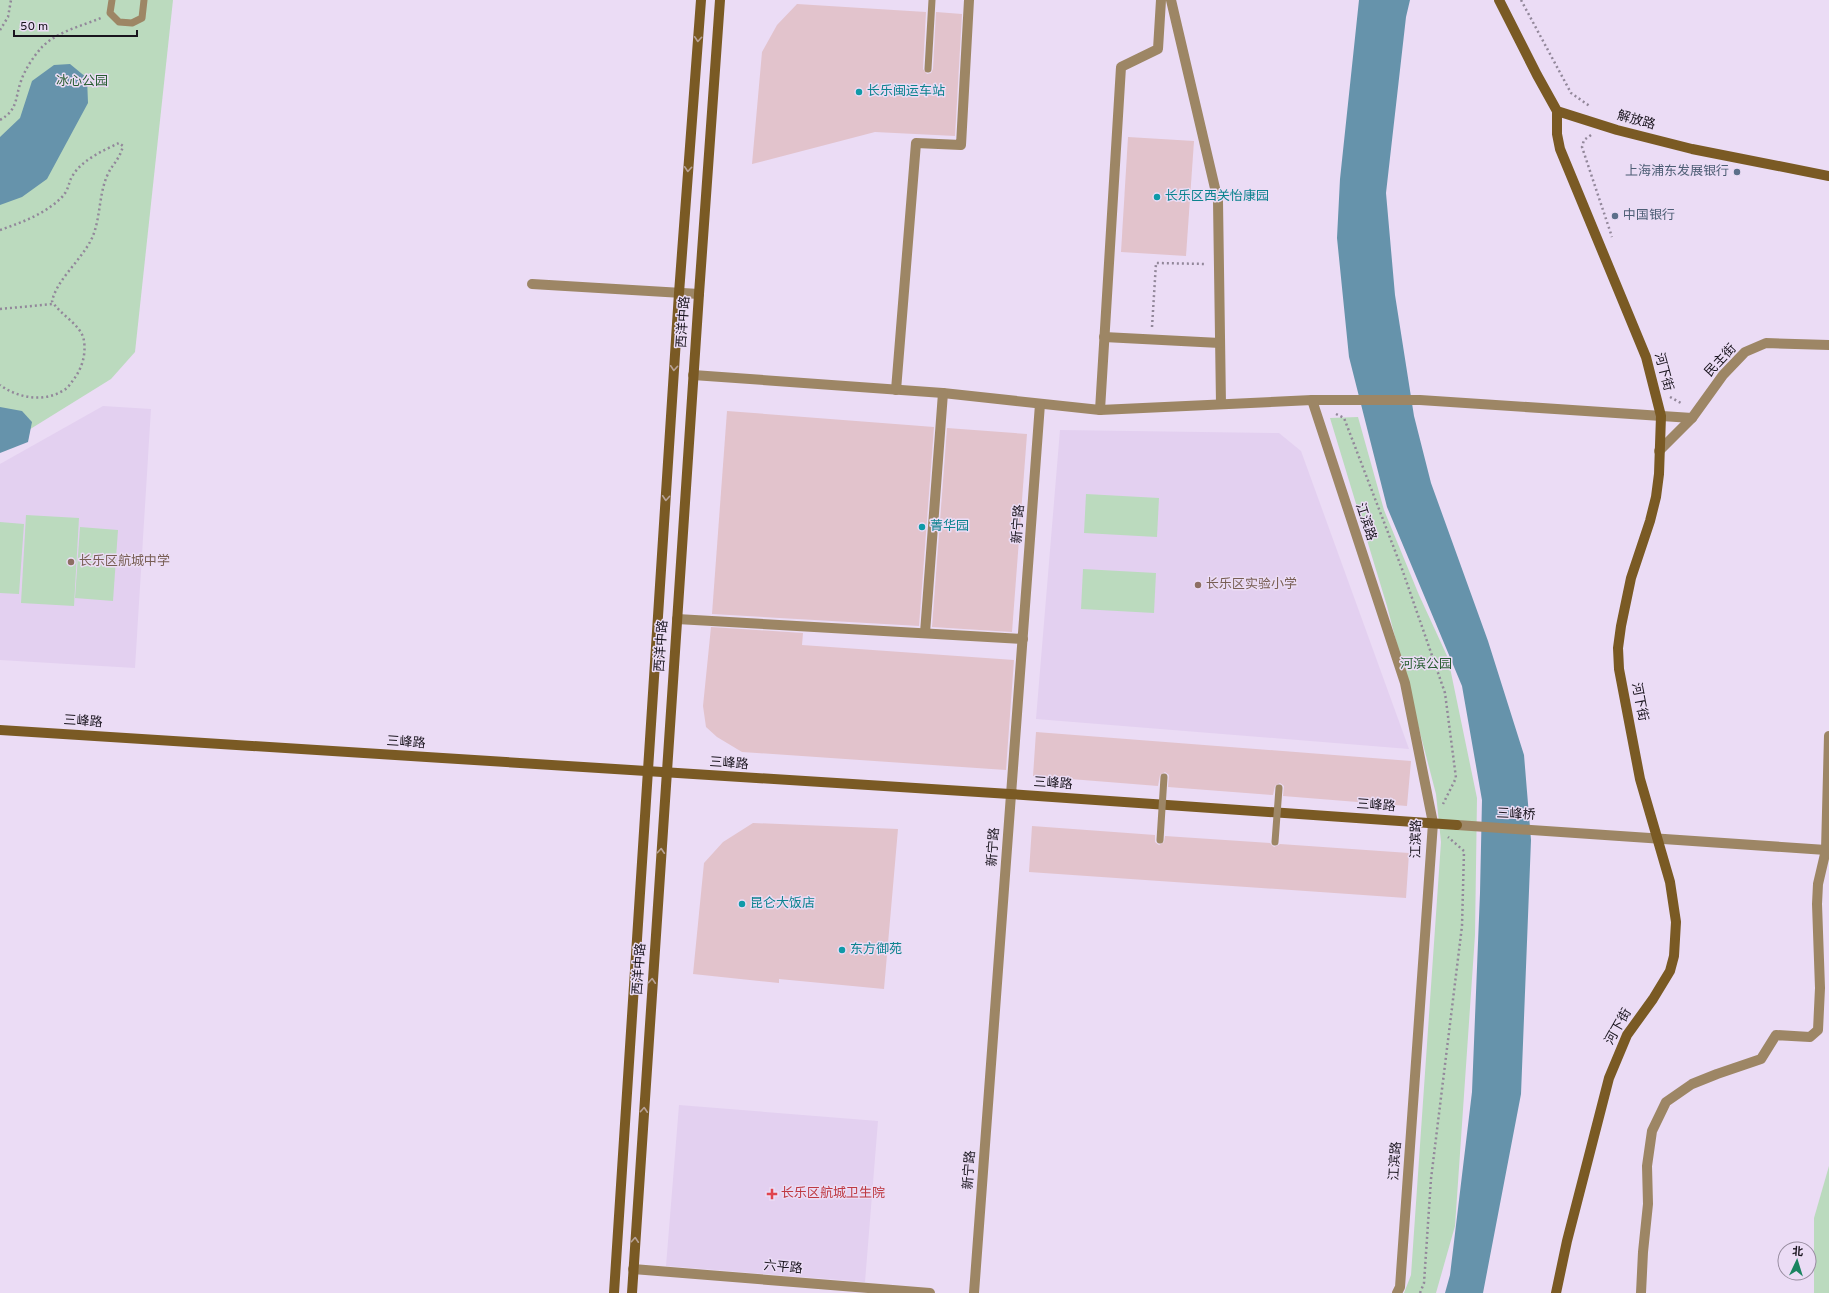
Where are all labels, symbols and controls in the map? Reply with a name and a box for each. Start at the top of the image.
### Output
scale bar [14,12,137,38]
text: 50 m [20,19,48,35]
one-way arrow [693,36,702,42]
park label: 冰心公园 [56,74,108,90]
place label: 长乐闽运车站 [867,84,945,100]
marker: 长乐闽运车站 [854,87,864,97]
street label: 解放路 [1615,107,1657,134]
place label: 上海浦东发展银行 [1625,163,1729,180]
one-way arrow [684,166,693,172]
marker: 上海浦东发展银行 [1732,167,1742,177]
place label: 长乐区西关怡康园 [1165,188,1269,205]
marker: 长乐区西关怡康园 [1152,192,1162,202]
place label: 中国银行 [1623,208,1675,224]
marker: 中国银行 [1610,211,1620,221]
street label: 西洋中路 [674,295,694,349]
street label: 民主街 [1702,341,1740,381]
street label: 河下街 [1650,351,1676,393]
one-way arrow [670,365,679,371]
one-way arrow [661,495,670,501]
street label: 江滨路 [1351,501,1380,543]
street label: 新宁路 [1010,504,1028,544]
place label: 菁华园 [930,518,969,535]
marker: 菁华园 [917,522,927,532]
place label: 长乐区航城中学 [79,553,170,570]
marker: 长乐区航城中学 [66,557,76,567]
place label: 长乐区实验小学 [1206,576,1297,593]
marker: 长乐区实验小学 [1193,580,1203,590]
street label: 西洋中路 [652,619,672,673]
park label: 河滨公园 [1400,656,1452,673]
street label: 河下街 [1627,681,1651,723]
street label: 三峰路 [63,712,103,731]
street label: 三峰路 [386,733,426,752]
street label: 三峰路 [709,754,749,773]
street label: 三峰路 [1033,774,1073,793]
street label: 三峰路 [1356,796,1396,815]
street label: 三峰桥 [1496,805,1536,824]
street label: 江滨路 [1408,819,1425,859]
street label: 新宁路 [985,827,1003,867]
one-way arrow [657,848,666,854]
place label: 昆仑大饭店 [750,896,815,912]
marker: 昆仑大饭店 [737,899,747,909]
street label: 西洋中路 [630,942,650,996]
place label: 东方御苑 [850,942,902,958]
marker: 东方御苑 [837,945,847,955]
one-way arrow [648,978,657,984]
street label: 河下街 [1602,1006,1636,1048]
one-way arrow [639,1107,648,1113]
street label: 江滨路 [1386,1141,1405,1181]
street label: 新宁路 [961,1150,979,1190]
place label: 长乐区航城卫生院 [781,1185,885,1202]
marker: 长乐区航城卫生院 [766,1188,778,1200]
one-way arrow [631,1237,639,1243]
north arrow [1777,1241,1817,1281]
text: 北 [1792,1245,1804,1259]
street label: 六平路 [763,1258,803,1278]

